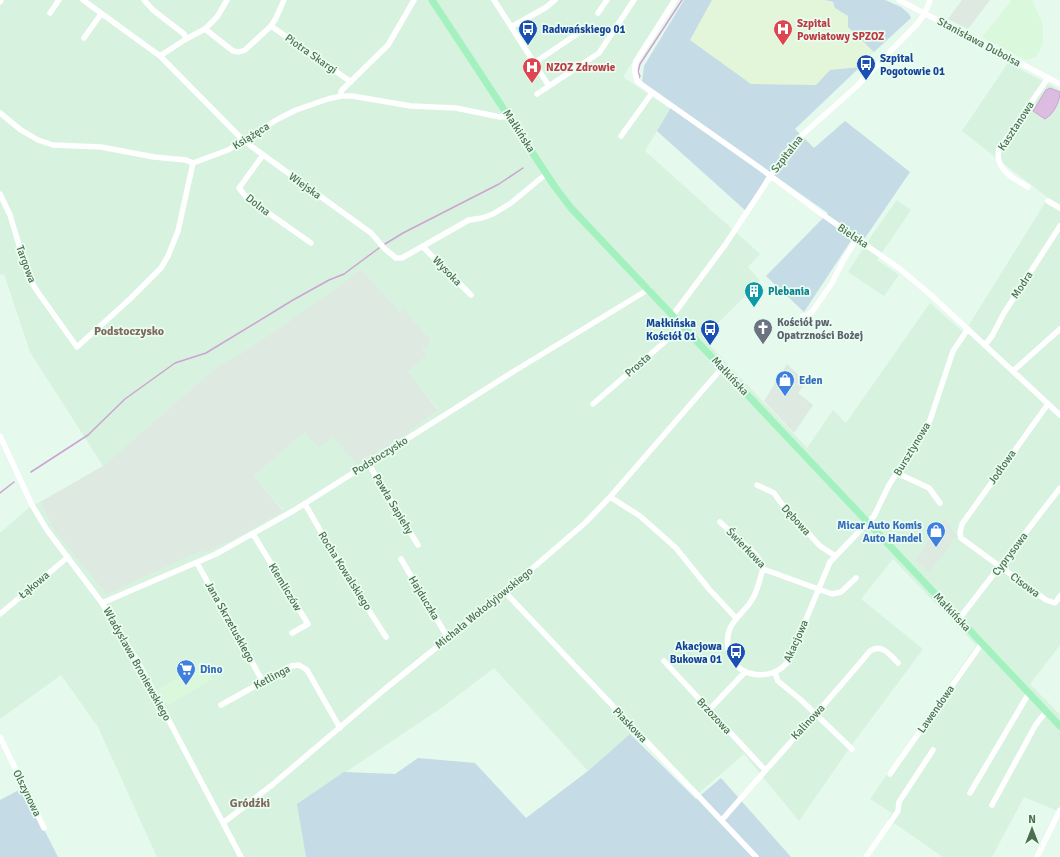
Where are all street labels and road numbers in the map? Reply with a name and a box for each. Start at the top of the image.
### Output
street label: Stanisława Duboisa [935,15,1023,70]
street label: Piotra Skargi [282,31,340,77]
street label: Kasztanowa [995,98,1037,153]
street label: Małkińska [500,107,538,155]
street label: Książęca [230,119,272,152]
street label: Szpitalna [768,132,806,175]
street label: Wiejska [286,170,324,202]
street label: Dolna [243,191,273,219]
street label: Bielska [835,221,871,251]
street label: Targowa [13,243,39,285]
street label: Wysoka [430,254,464,289]
street label: Modra [1008,269,1036,301]
street label: Prosta [622,350,654,380]
street label: Małkińska [709,354,752,398]
street label: Bursztynowa [891,419,933,478]
street label: Podstoczysko [350,434,410,478]
street label: Jodłowa [985,447,1019,487]
street label: Pawła Sapiehy [370,471,417,537]
street label: Dębowa [779,502,814,539]
street label: Świerkowa [724,524,769,571]
street label: Rocha Kowalskiego [316,529,375,613]
street label: Cyprysowa [989,529,1031,578]
street label: Kiemliczów [266,561,304,613]
street label: Michała Wołodyjowskiego [432,564,536,652]
street label: Łąkowa [16,568,52,601]
street label: Cisowa [1008,570,1043,600]
street label: Hajduczka [406,574,442,623]
street label: Jana Skrzetuskiego [202,579,258,665]
street label: Małkińska [931,590,974,634]
street label: Władysława Broniewskiego [100,605,174,723]
street label: Akacjowa [781,617,811,664]
street label: Ketlinga [252,662,293,692]
street label: Lawendowa [915,682,957,735]
street label: Brzozowa [694,695,734,737]
street label: Kalinowa [788,701,828,742]
street label: Piaskowa [610,705,650,746]
street label: Olszynowa [10,768,44,819]

